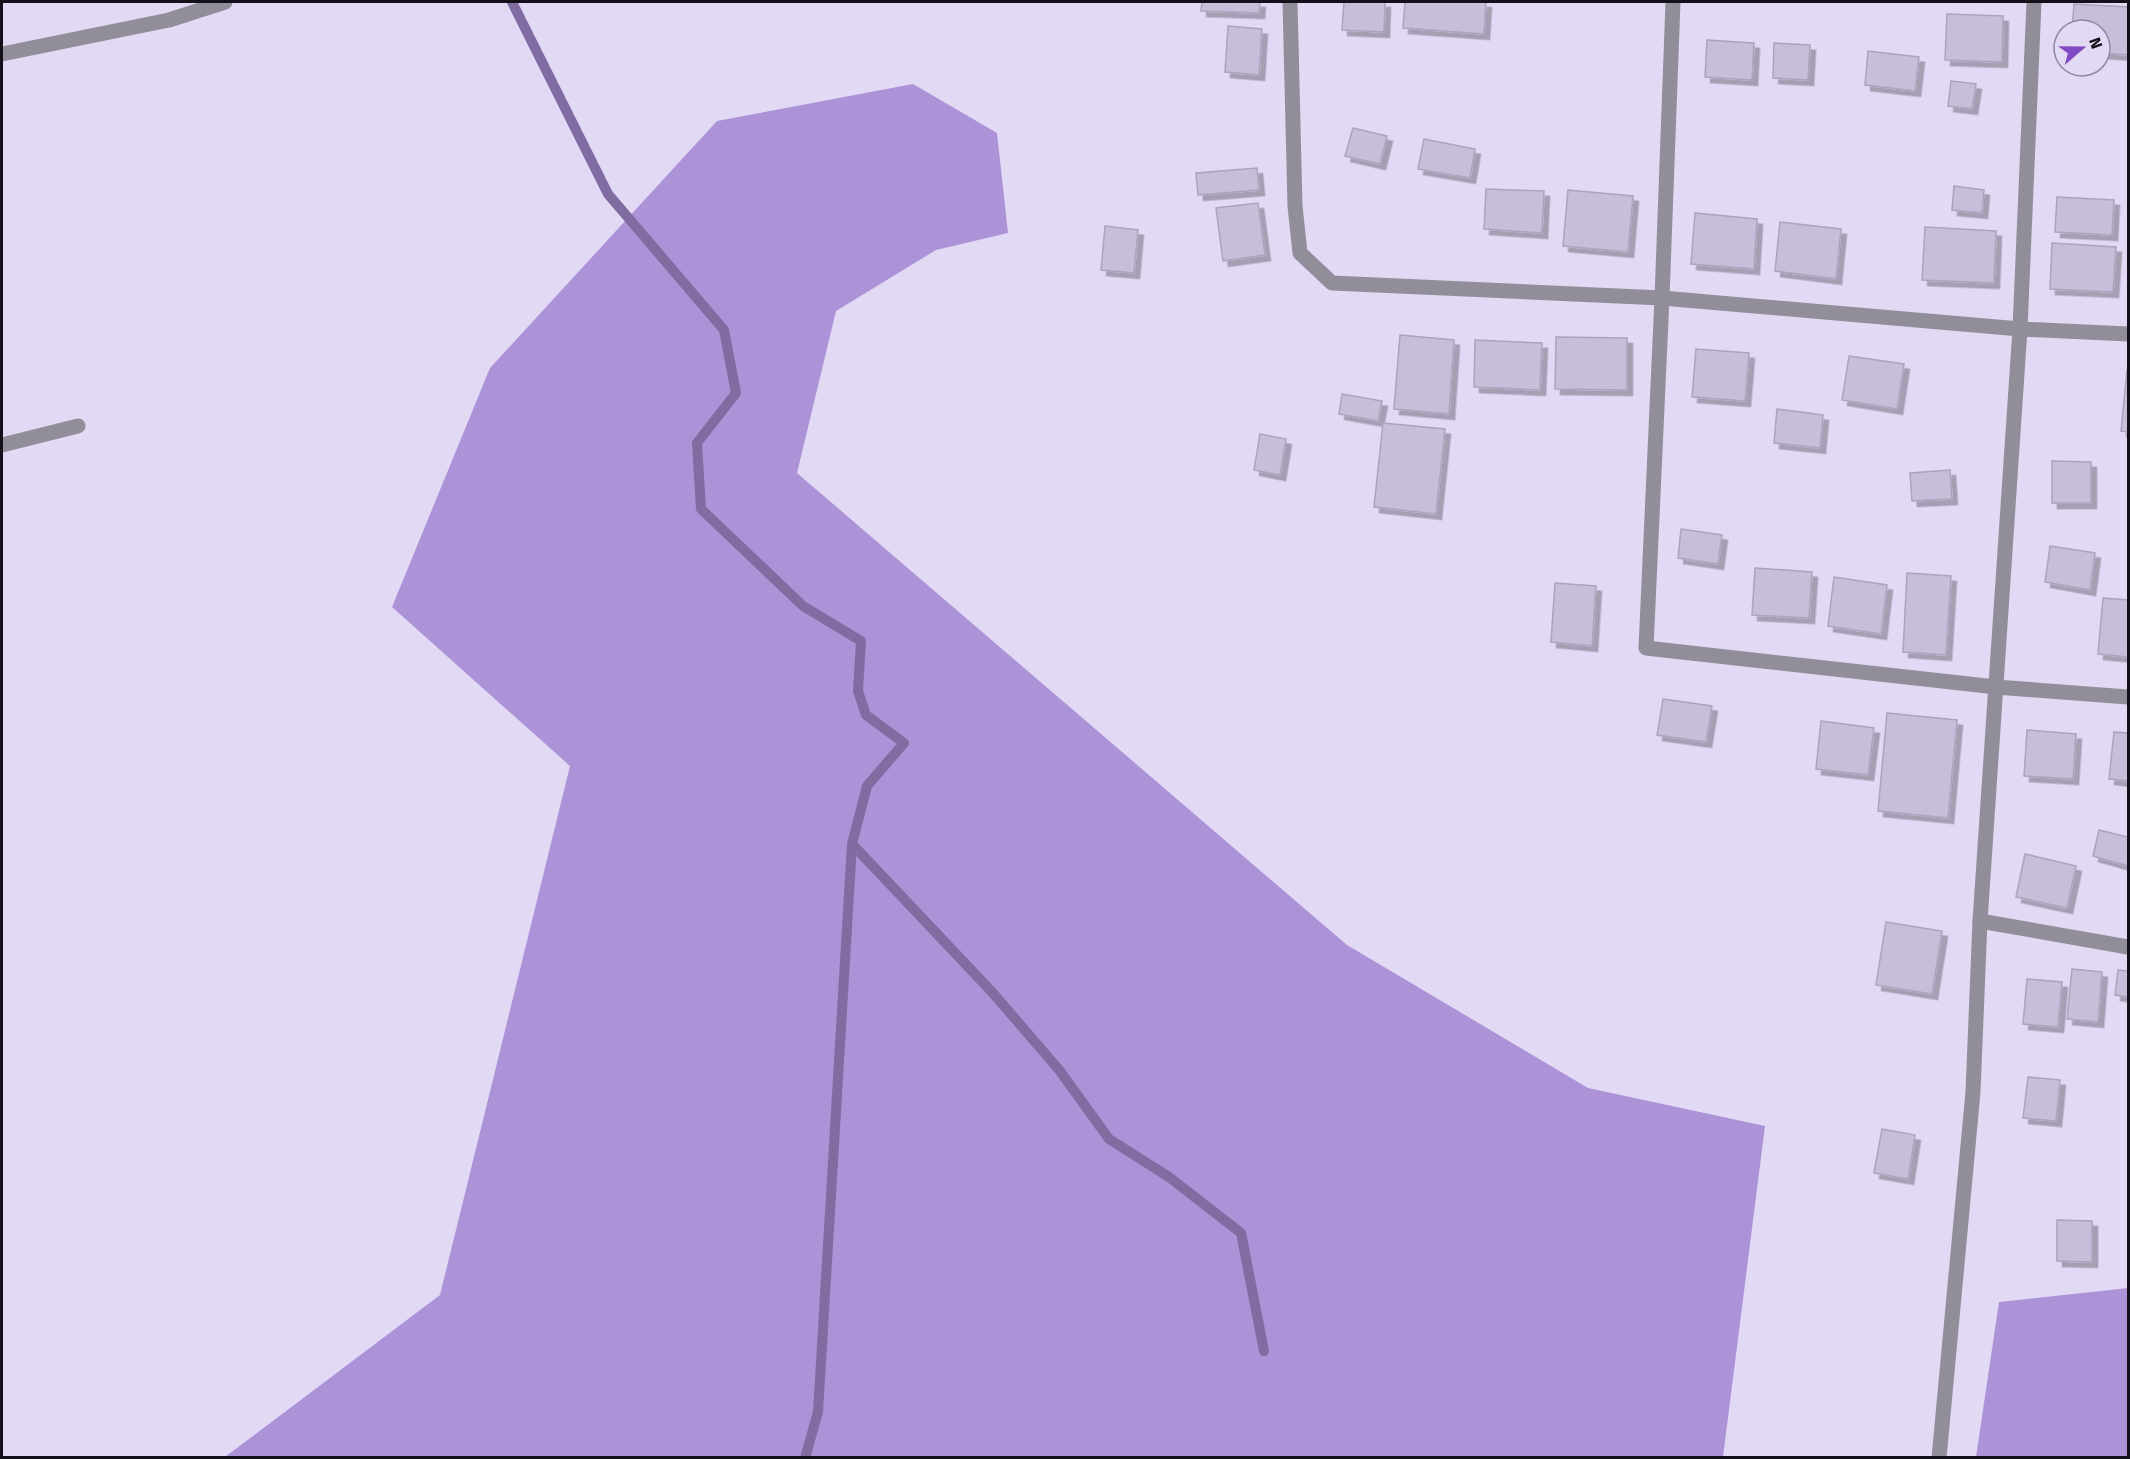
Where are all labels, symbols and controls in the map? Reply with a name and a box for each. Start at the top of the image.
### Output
north arrow [2052,18,2112,78]
text: N [2085,35,2106,51]

